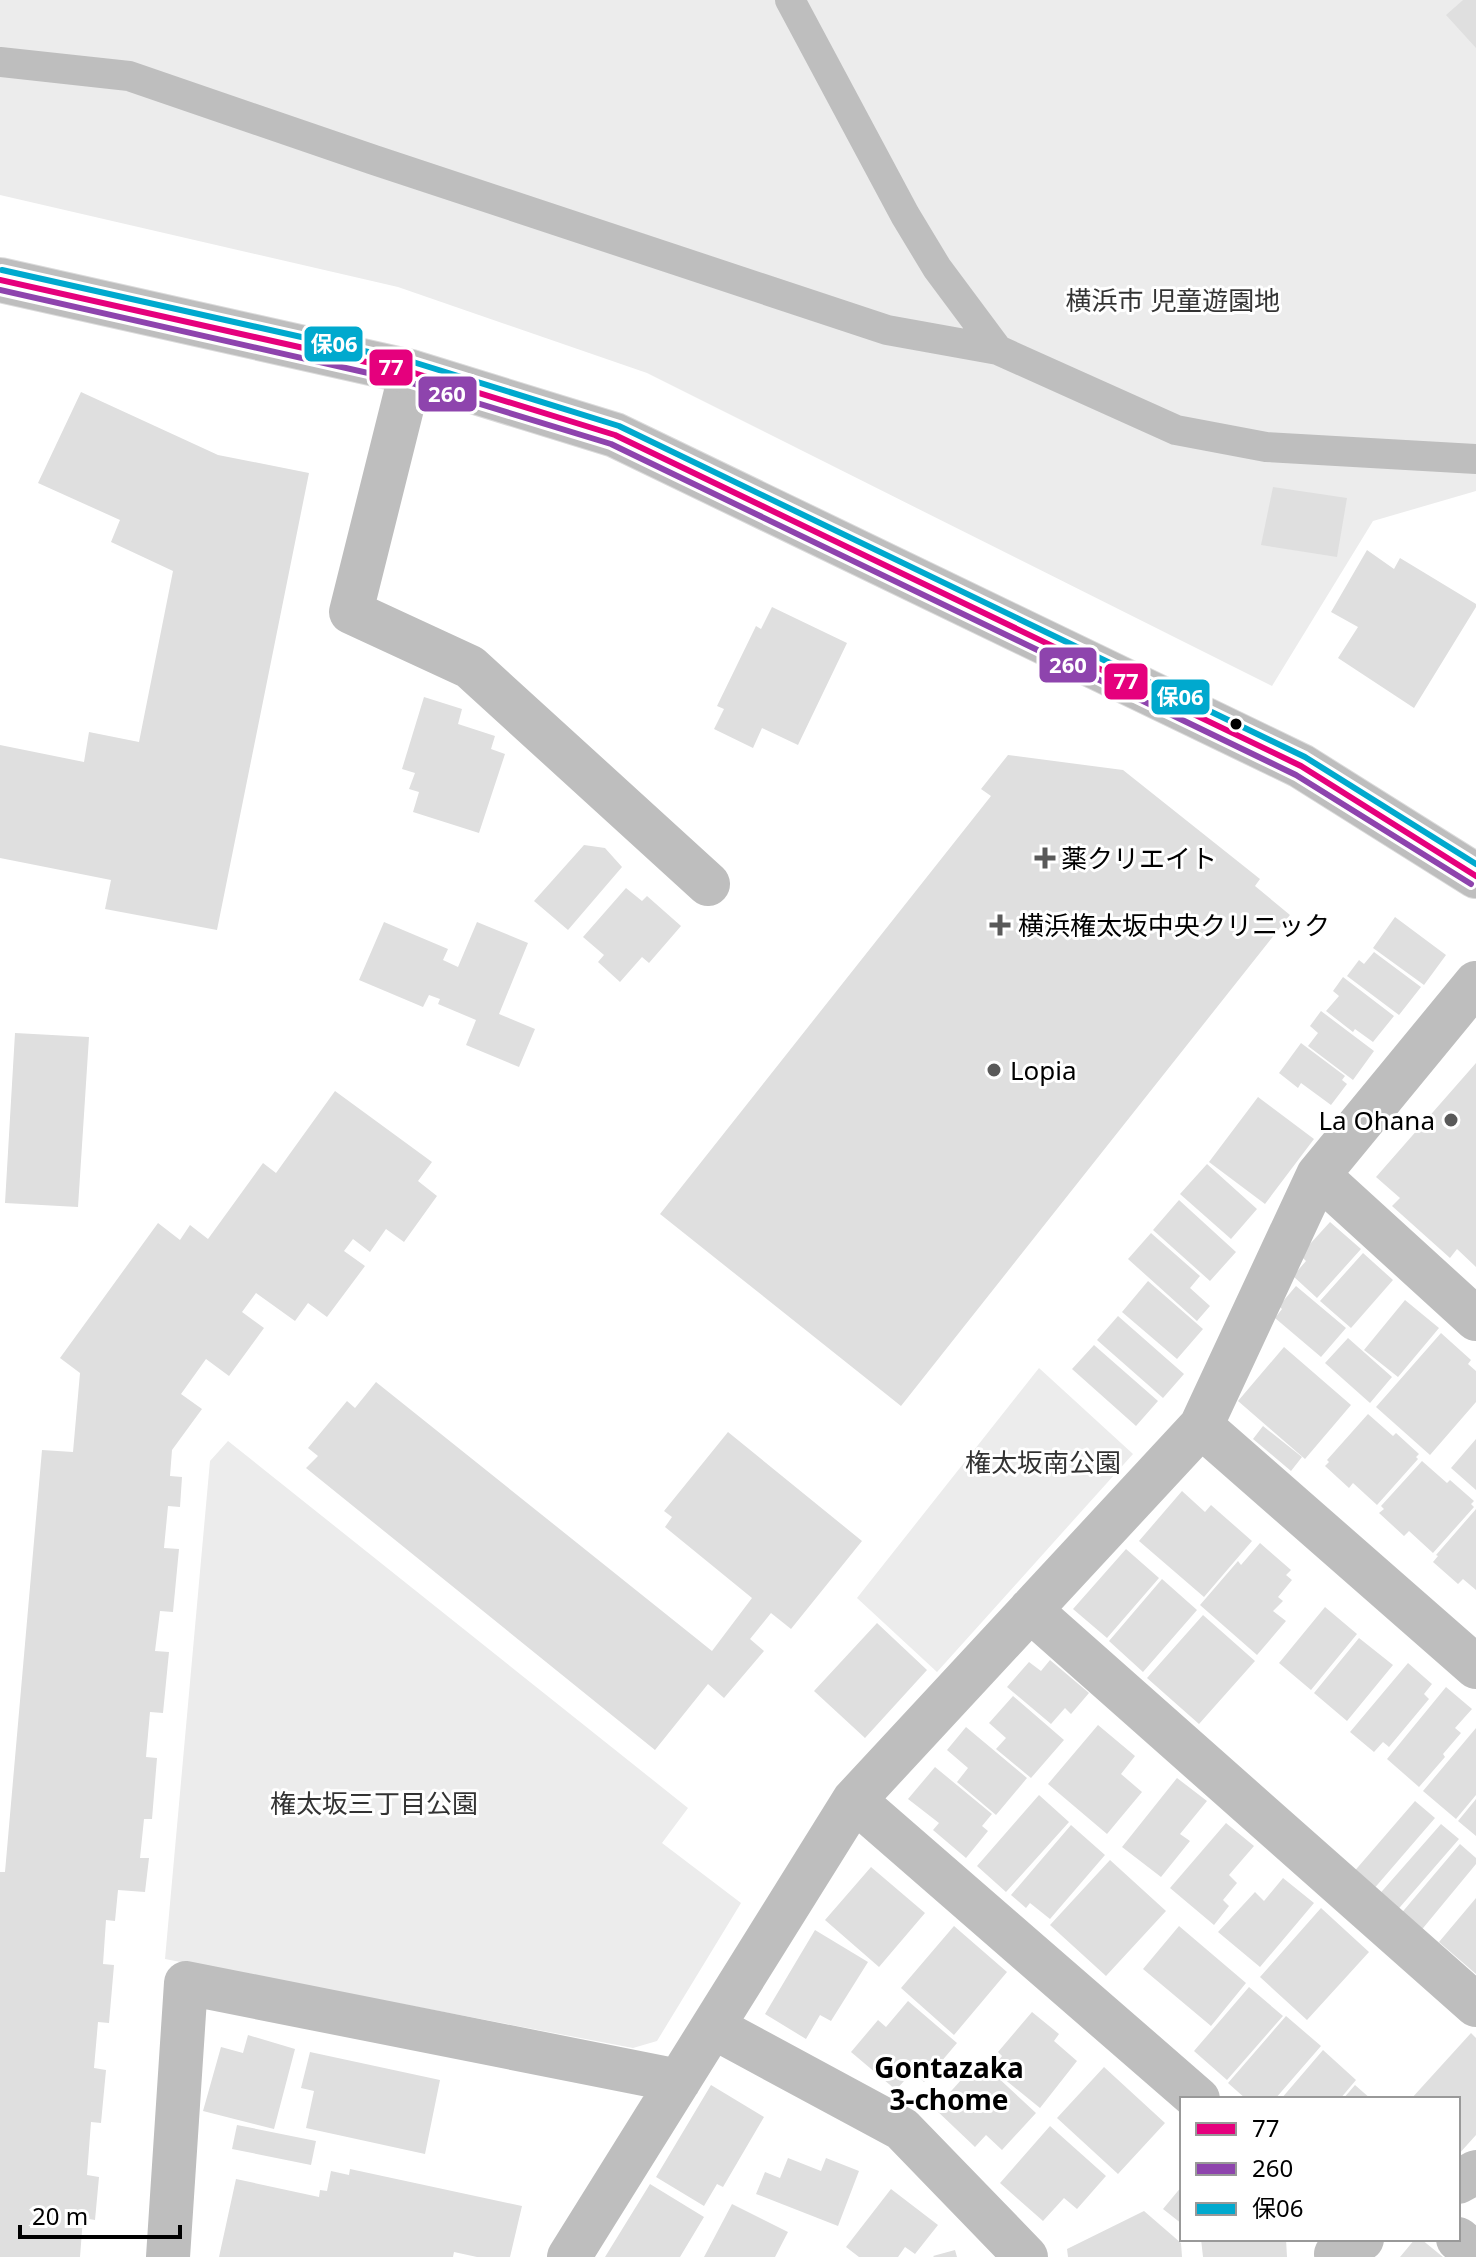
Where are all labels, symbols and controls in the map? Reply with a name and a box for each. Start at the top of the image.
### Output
park label: 横浜市 児童遊園地 [1066,282,1280,318]
line badge: 保06 [303,325,364,363]
text: 保06 [310,328,358,358]
line badge: 77 [368,348,414,387]
text: 77 [378,351,404,381]
line badge: 260 [417,375,478,413]
text: 260 [428,378,466,408]
line badge: 260 [1038,646,1098,684]
text: 260 [1049,649,1087,679]
line badge: 77 [1103,662,1149,701]
text: 77 [1113,665,1139,695]
line badge: 保06 [1150,678,1211,716]
text: 保06 [1156,681,1204,711]
unlabelled marker [1228,716,1244,732]
place label: 薬クリエイト [1061,840,1217,876]
marker: 薬クリエイト [1036,849,1054,867]
place label: 横浜権太坂中央クリニック [1018,907,1330,943]
marker: 横浜権太坂中央クリニック [989,914,1011,936]
place label: Lopia [1010,1052,1077,1088]
marker: Lopia [985,1061,1003,1079]
place label: La Ohana [1318,1102,1435,1138]
marker: La Ohana [1442,1111,1460,1129]
park label: 権太坂南公園 [965,1444,1121,1480]
park label: 権太坂三丁目公園 [270,1785,478,1821]
district label: Gontazaka 3-chome [874,2048,1024,2118]
legend [1180,2097,1460,2241]
text: 77 [1252,2111,1279,2144]
text: 260 [1252,2151,1293,2184]
scale bar [20,2189,180,2239]
text: 保06 [1252,2191,1303,2224]
text: 20 m [32,2199,88,2232]

